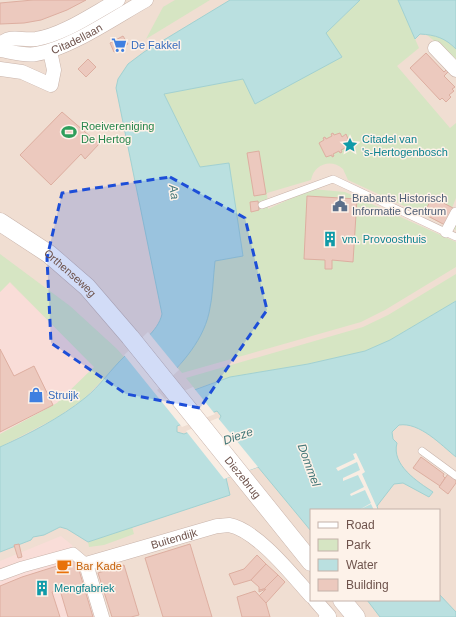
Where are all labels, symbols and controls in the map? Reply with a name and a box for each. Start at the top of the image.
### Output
street label: Citadellaan [49,21,104,56]
supermarket icon: De Fakkel [110,36,128,54]
place label: De Fakkel [131,39,181,51]
place label: Roeivereniging De Hertog [81,120,154,145]
sports icon: Roeivereniging De Hertog [60,123,78,141]
place label: Citadel van 's-Hertogenbosch [362,133,448,158]
place icon: Citadel van 's-Hertogenbosch [341,136,359,154]
water label: Aa [166,183,182,201]
place label: Brabants Historisch Informatie Centrum [352,192,447,217]
public building icon: Brabants Historisch Informatie Centrum [331,195,349,213]
building icon: vm. Provoosthuis [321,230,339,248]
place label: vm. Provoosthuis [342,233,427,245]
street label: Orthenseweg [42,247,99,299]
shop icon: Struijk [27,386,45,404]
place label: Struijk [48,389,79,401]
water label: Dieze [221,424,255,448]
water label: Dommel [295,442,323,489]
street label: Diezebrug [223,454,263,501]
legend [310,509,440,601]
text: Road [346,518,375,532]
street label: Buitendijk [149,526,199,551]
text: Park [346,538,372,552]
cafe icon: Bar Kade [55,557,73,575]
text: Water [346,558,378,572]
place label: Bar Kade [76,560,122,572]
text: Building [346,578,389,592]
building icon: Mengfabriek [33,579,51,597]
place label: Mengfabriek [54,582,115,594]

